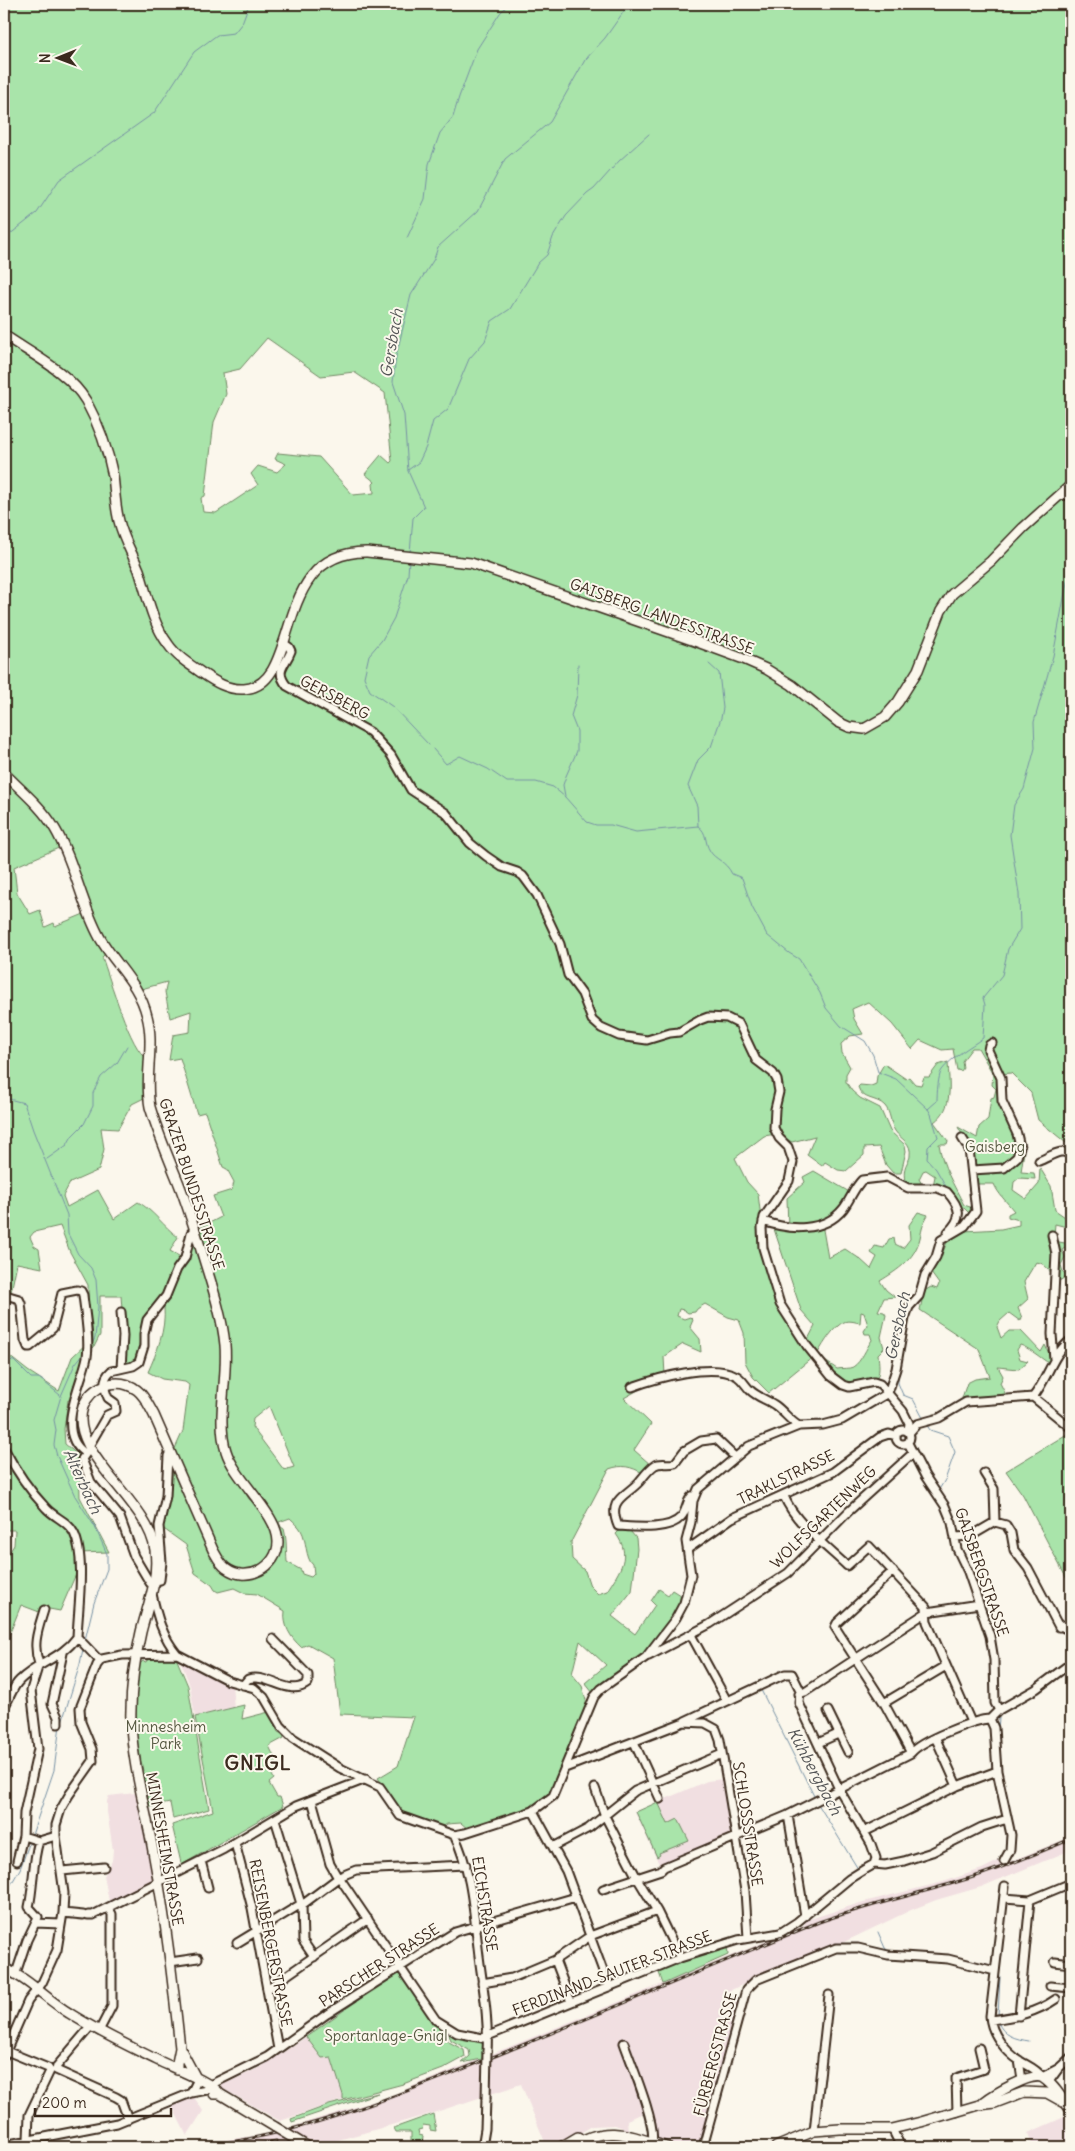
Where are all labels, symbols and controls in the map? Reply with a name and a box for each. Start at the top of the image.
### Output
north arrow [32,32,82,82]
text: N [36,53,54,63]
water label: Gersbach [375,306,407,379]
street label: GAISBERG LANDESSTRASSE [567,574,757,658]
street label: GERSBERG [297,671,373,723]
street label: GRAZER BUNDESSTRASSE [155,1096,229,1272]
park label: Gaisberg [965,1137,1025,1156]
water label: Gersbach [880,1289,914,1362]
water label: Alterbach [59,1445,107,1517]
street label: TRAKLSTRASSE [735,1445,838,1509]
street label: WOLFSGARTENWEG [766,1461,880,1572]
street label: GAISBERGSTRASSE [951,1505,1013,1639]
park label: Minnesheim Park [125,1717,207,1753]
water label: Kühbergbach [784,1724,847,1819]
district label: GNIGL [225,1750,291,1775]
street label: SCHLOSSSTRASSE [729,1760,767,1888]
street label: MINNESHEIMSTRASSE [142,1771,188,1927]
street label: EICHSTRASSE [468,1855,502,1953]
street label: REISENBERGERSTRASSE [245,1857,297,2029]
street label: PARSCHER STRASSE [315,1919,443,2011]
street label: FERDINAND-SAUTER-STRASSE [510,1926,714,2020]
street label: FÜRBERGSTRASSE [689,1990,741,2118]
park label: Sportanlage-Gnigl [324,2026,448,2045]
scale bar [35,2086,171,2118]
text: 200 m [42,2093,87,2112]

